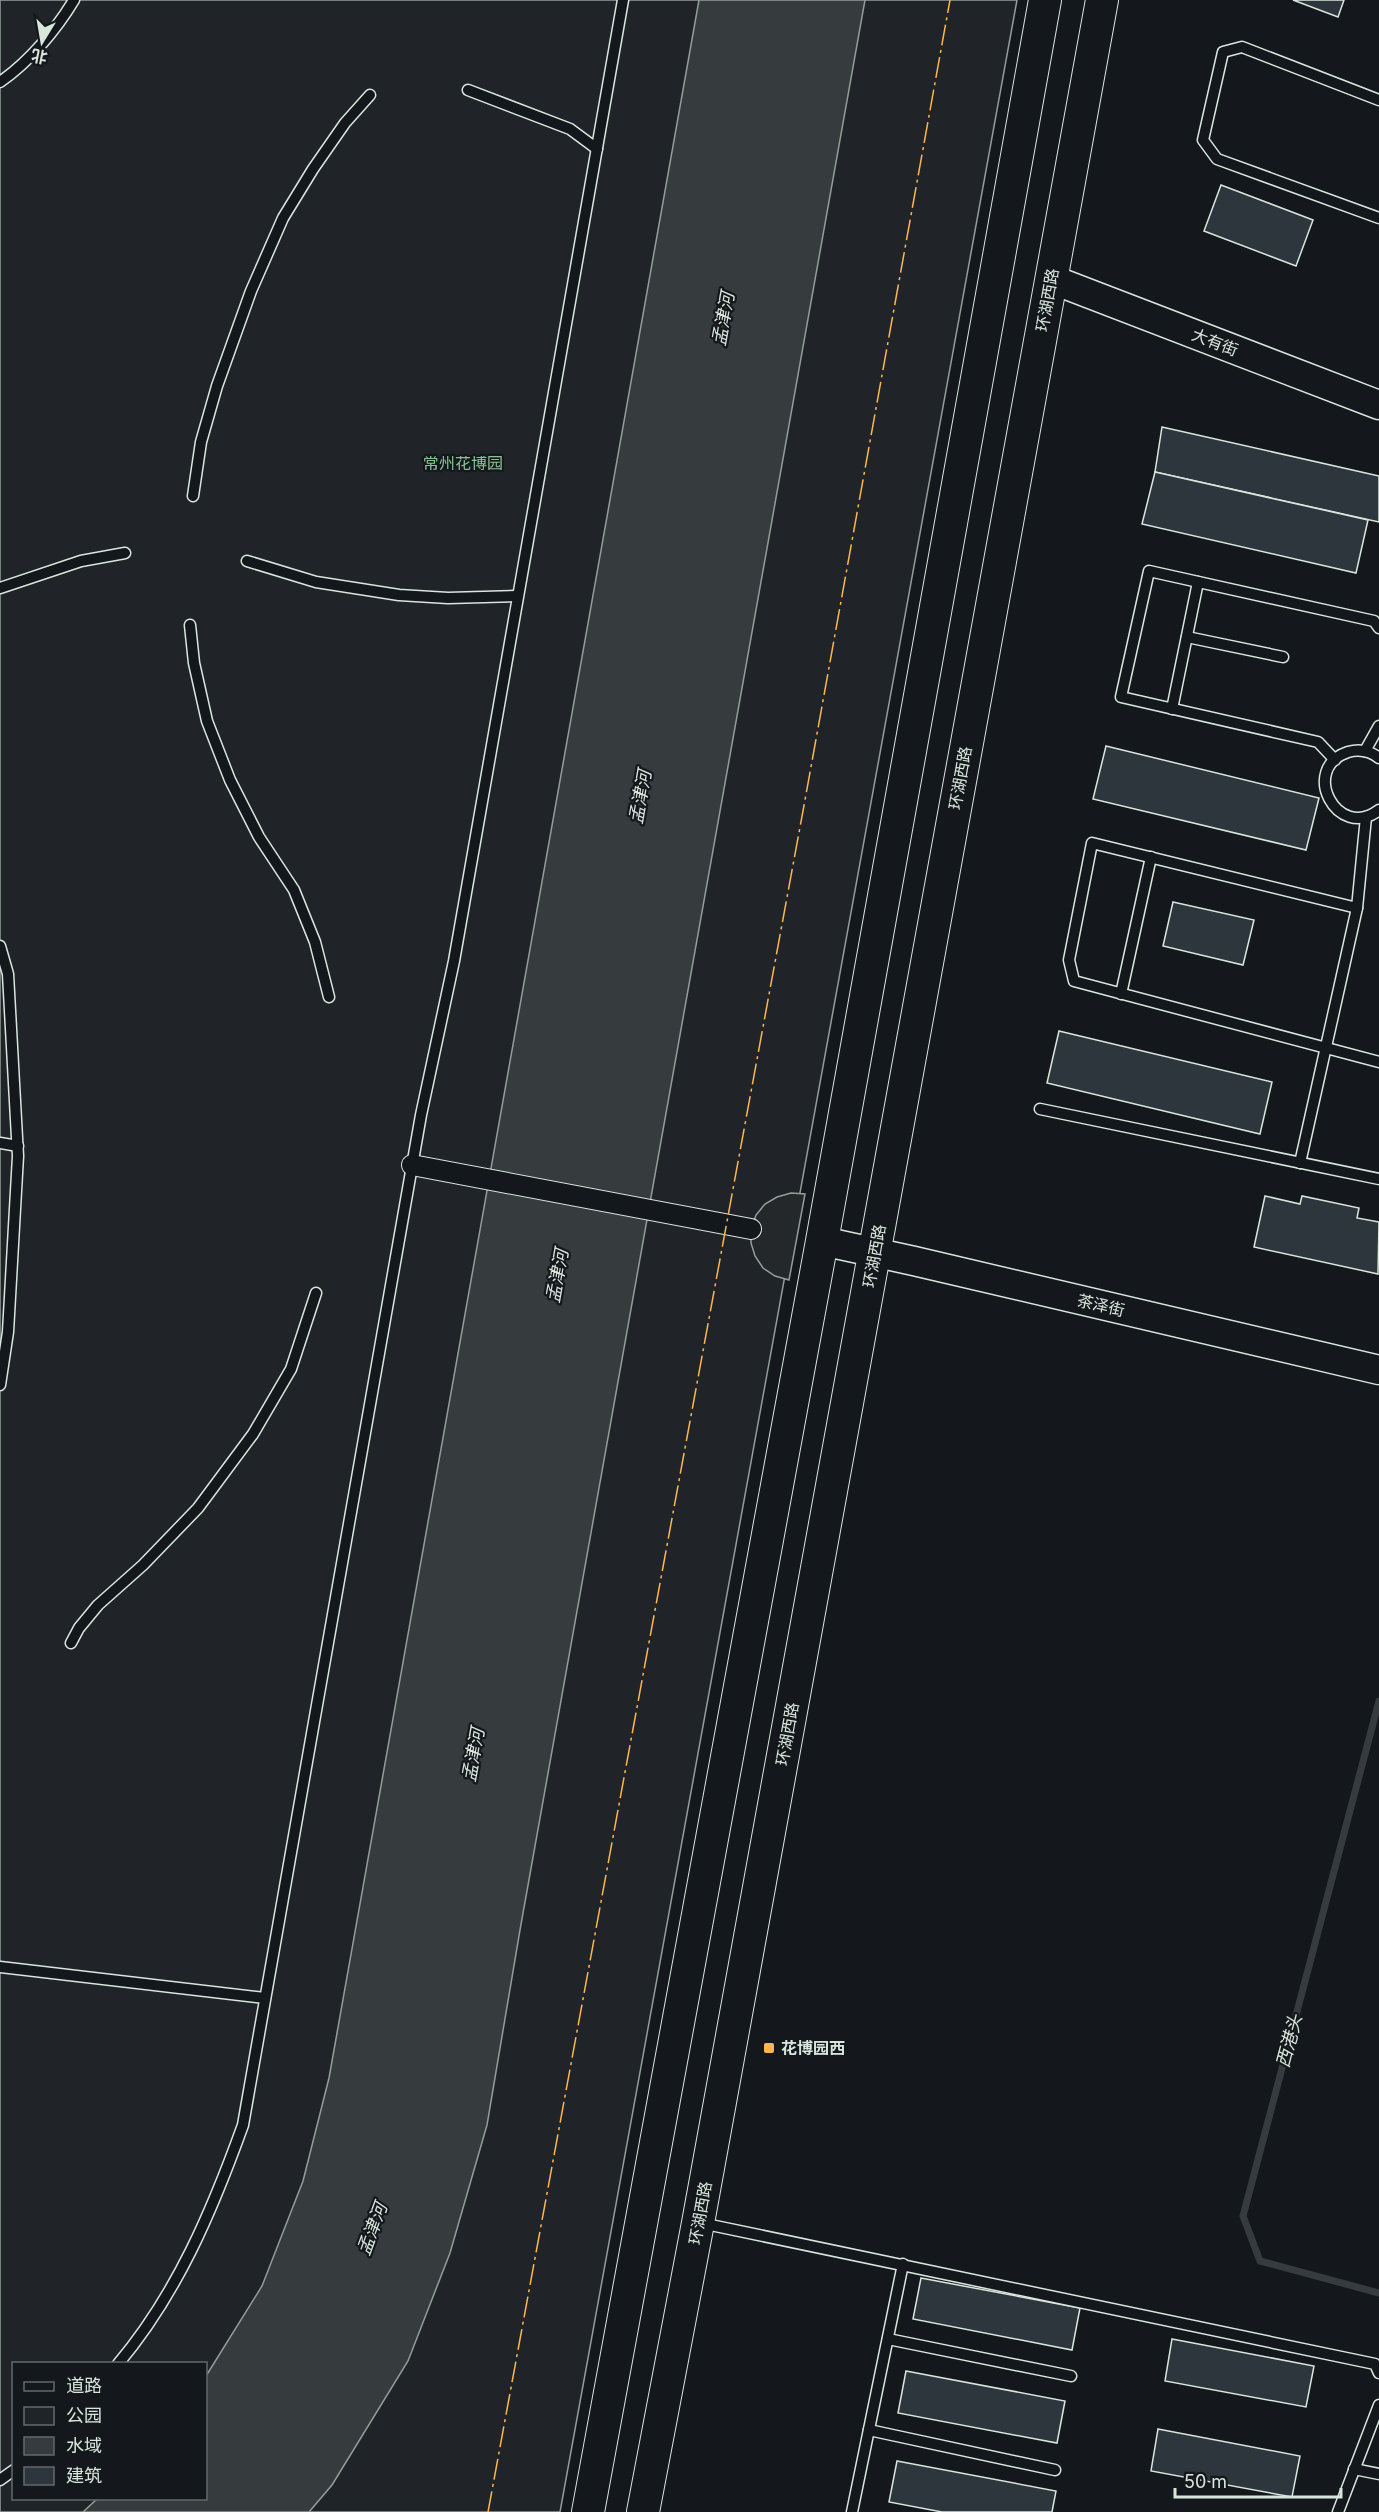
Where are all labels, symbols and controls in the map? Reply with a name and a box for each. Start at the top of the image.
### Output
north arrow [12,12,72,72]
text: 北 [29,45,49,68]
street label: 环湖西路 [1032,267,1062,333]
water label: 孟津河 [708,288,739,347]
street label: 大有街 [1189,324,1241,360]
park label: 常州花博园 [423,453,503,473]
street label: 环湖西路 [945,745,975,811]
water label: 孟津河 [625,766,656,825]
street label: 环湖西路 [859,1223,889,1289]
water label: 孟津河 [542,1245,573,1304]
street label: 茶泽街 [1075,1290,1127,1320]
street label: 环湖西路 [772,1701,802,1767]
water label: 孟津河 [458,1724,489,1783]
water label: 西港头 [1272,2011,1306,2070]
place label: 花博园西 [781,2038,845,2058]
marker: 花博园西 [762,2041,776,2055]
street label: 环湖西路 [685,2180,715,2246]
water label: 孟津河 [353,2197,392,2258]
legend [12,2362,207,2500]
text: 道路 [66,2375,102,2396]
text: 公园 [66,2405,102,2426]
text: 水域 [66,2435,102,2456]
scale bar [1175,2461,1342,2499]
text: 建筑 [66,2465,102,2486]
text: 50 m [1184,2471,1227,2492]

